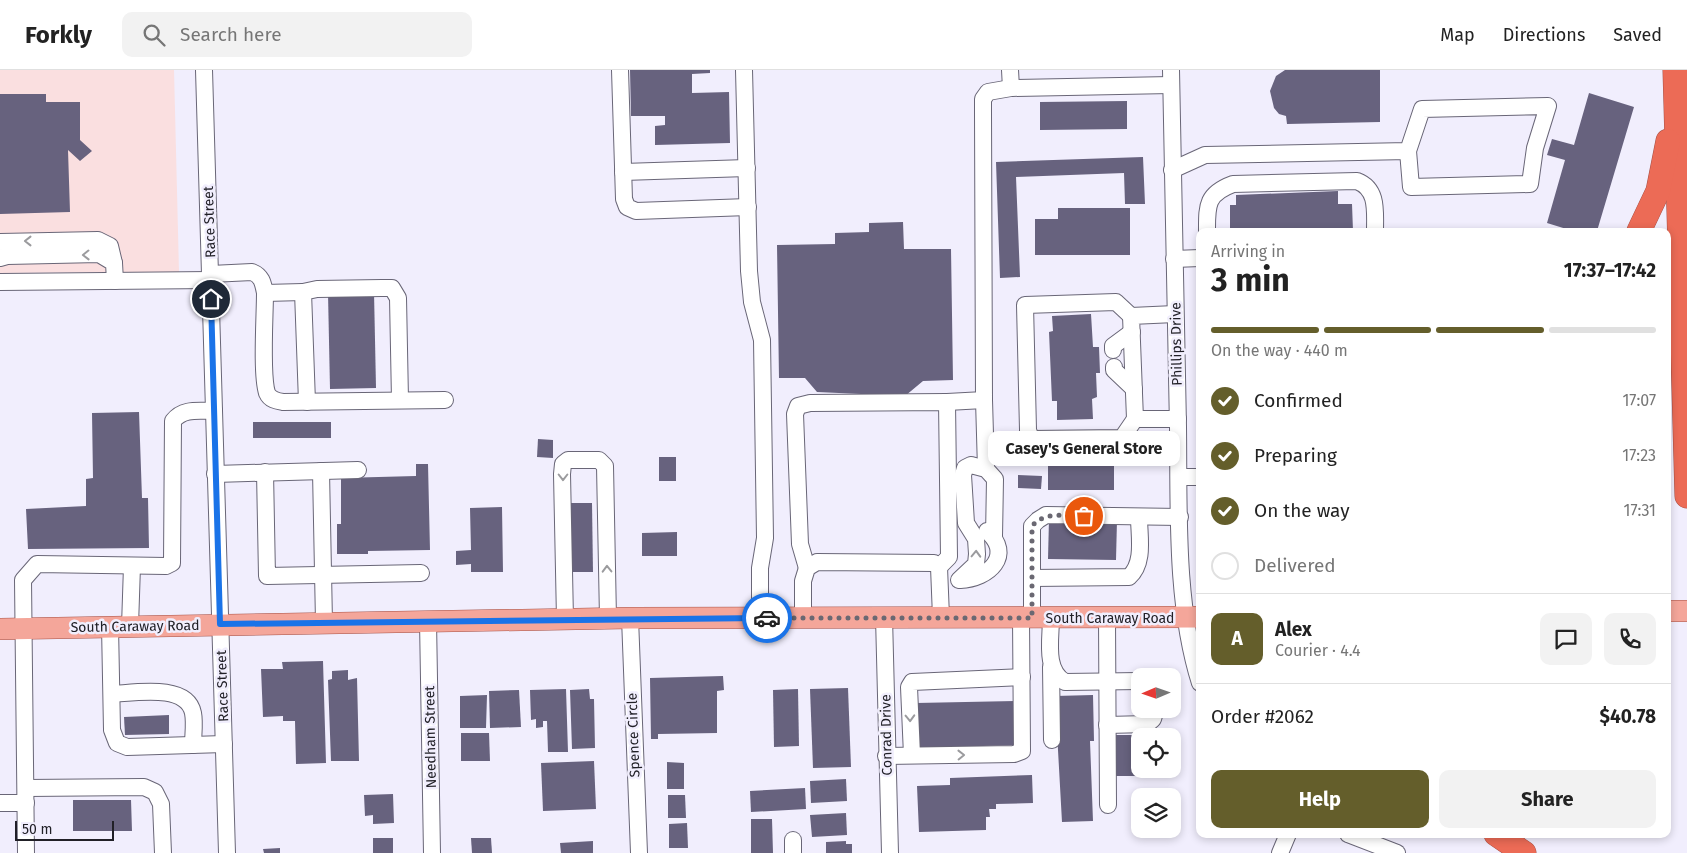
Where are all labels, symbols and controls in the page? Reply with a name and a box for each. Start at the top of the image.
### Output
search box [122,12,472,57]
text: Forkly [25,21,92,49]
icon: search [140,21,168,49]
text: Search here [180,23,282,46]
text: Map [1440,24,1475,46]
text: Directions [1503,24,1585,46]
text: Saved [1613,24,1662,46]
street label: Race Street [200,185,219,258]
one-way arrow [23,236,31,246]
text: Arriving in [1211,242,1285,261]
one-way arrow [81,250,89,260]
text: 17:37–17:42 [1564,259,1656,282]
text: 3 min [1211,261,1290,299]
pin [190,278,232,320]
icon: home [197,285,225,313]
street label: Phillips Drive [1167,302,1186,386]
text: On the way · 440 m [1211,341,1348,360]
icon: check [1211,387,1239,415]
text: Confirmed [1254,389,1343,412]
text: 17:07 [1622,391,1656,410]
callout: Casey's General Store [988,431,1180,466]
text: Casey's General Store [1006,439,1162,458]
icon: check [1211,442,1239,470]
text: Preparing [1254,444,1337,467]
text: 17:23 [1622,446,1656,465]
one-way arrow [557,473,568,481]
pin [1063,495,1105,537]
icon: check [1211,497,1239,525]
text: On the way [1254,499,1350,522]
text: 17:31 [1623,501,1656,520]
icon: bag [1070,502,1098,530]
one-way arrow [971,550,981,558]
text: Delivered [1254,554,1336,577]
one-way arrow [602,565,612,573]
courier [742,593,792,643]
icon: car [753,604,781,632]
street label: South Caraway Road [1046,610,1174,627]
button: chat [1540,613,1592,665]
button: phone [1604,613,1656,665]
street label: South Caraway Road [70,617,200,636]
text: Alex [1275,618,1312,641]
text: A [1231,627,1243,650]
text: Courier · 4.4 [1275,641,1361,660]
street label: Race Street [213,649,232,722]
north arrow [1131,668,1181,718]
map controls [1131,668,1181,838]
street label: Needham Street [421,685,440,788]
street label: Spence Circle [624,692,643,778]
street label: Conrad Drive [877,694,896,776]
text: Order #2062 [1211,705,1314,728]
text: $40.78 [1600,705,1656,728]
one-way arrow [905,714,916,722]
button: locate [1131,728,1181,778]
one-way arrow [957,750,965,760]
button: Help [1211,770,1429,828]
button: Share [1439,770,1656,828]
button: layers [1131,788,1181,838]
scale bar [15,818,114,841]
text: 50 m [22,821,53,838]

